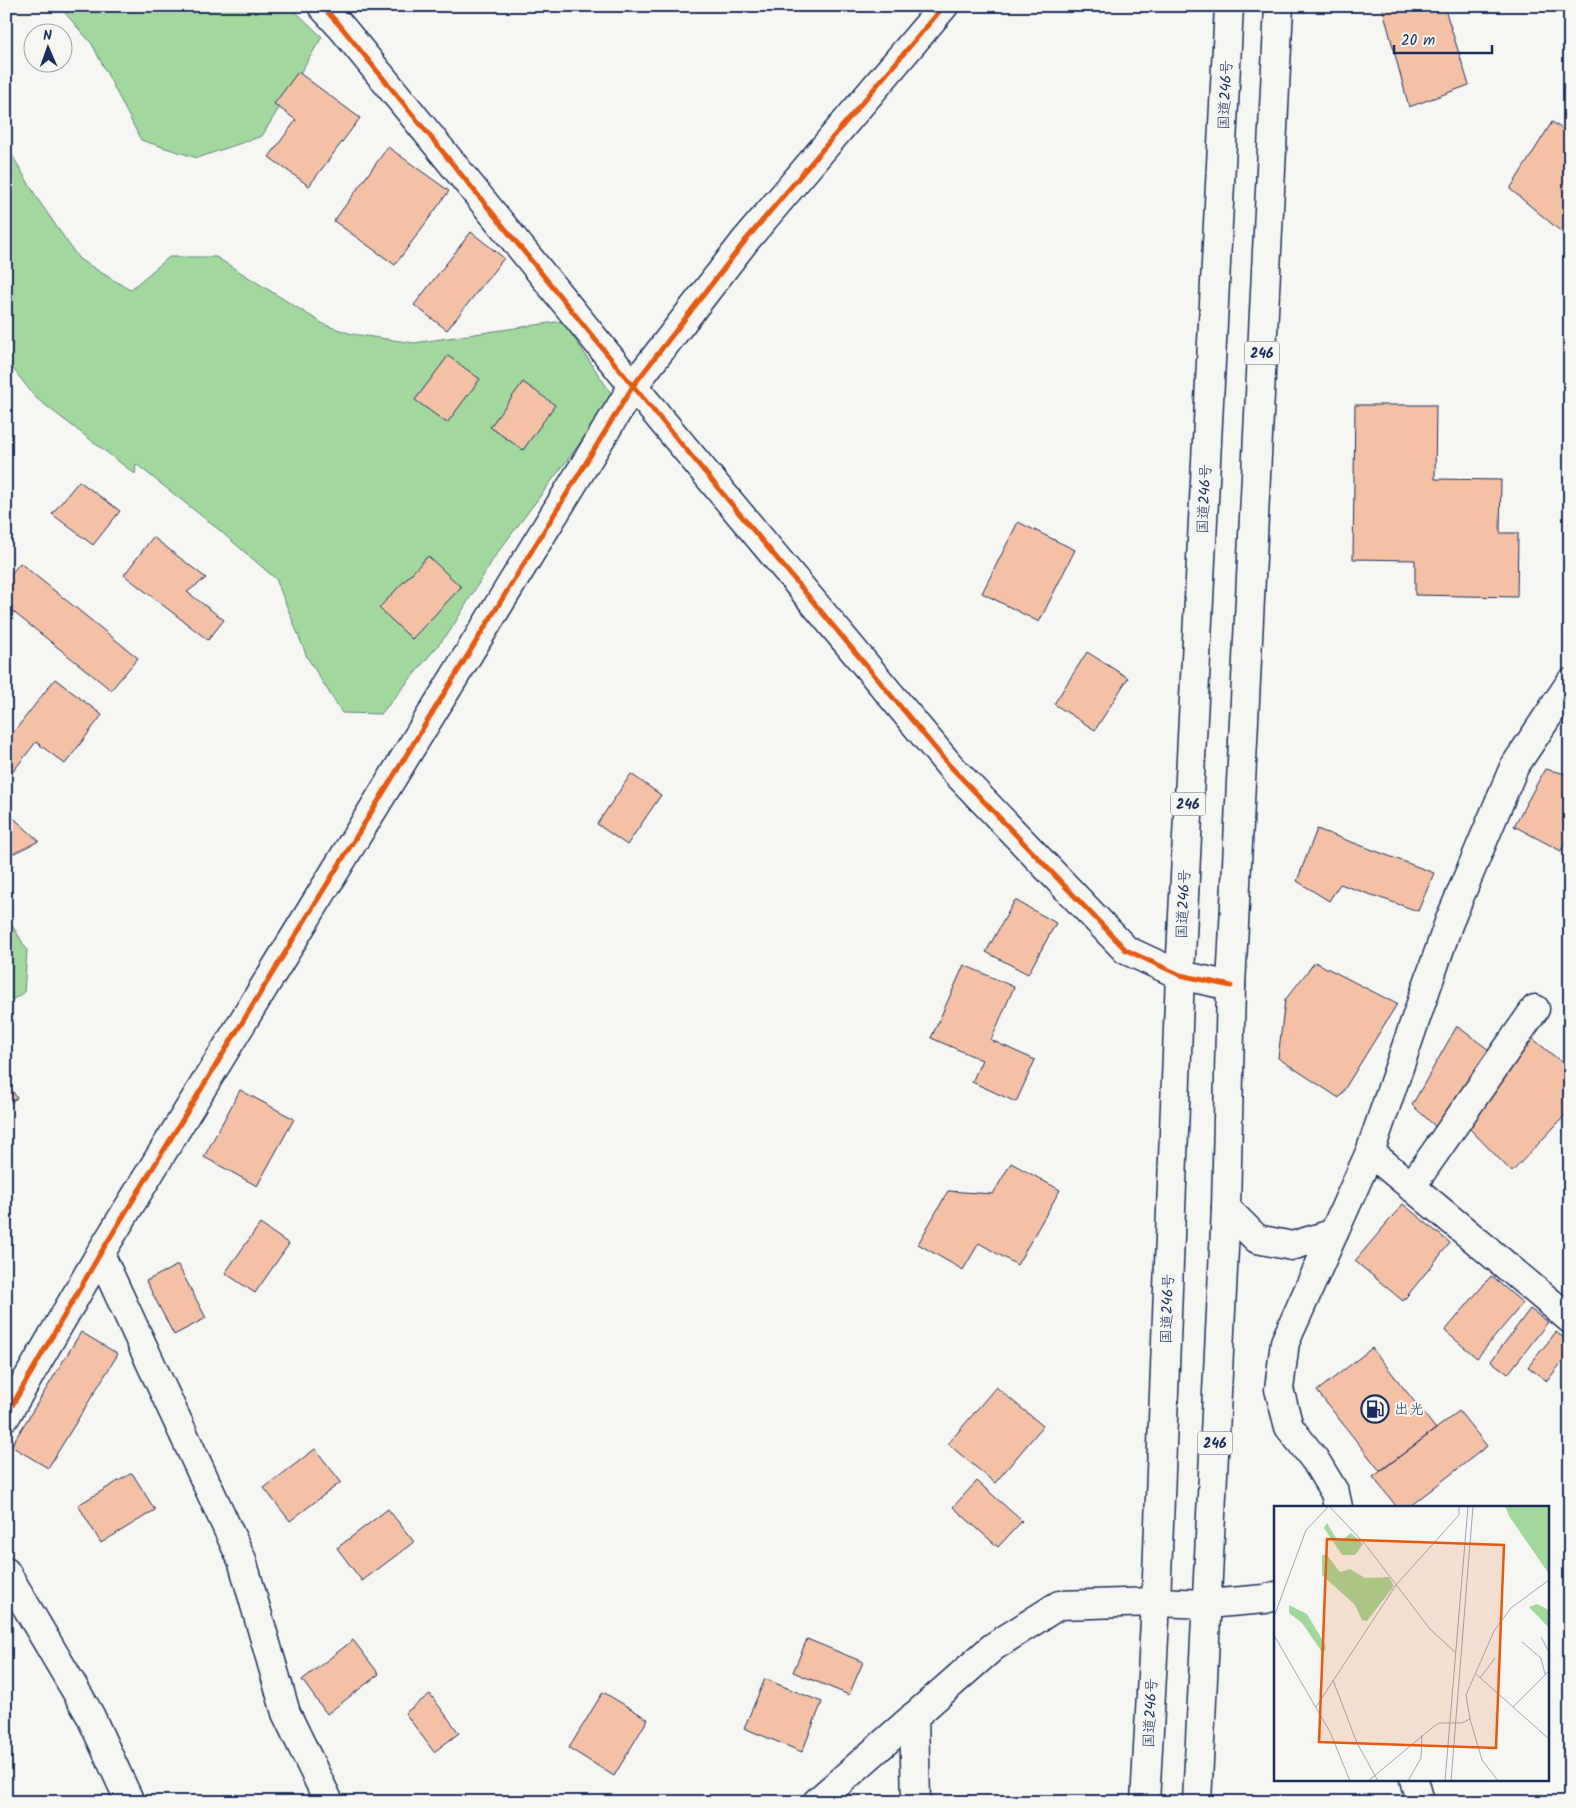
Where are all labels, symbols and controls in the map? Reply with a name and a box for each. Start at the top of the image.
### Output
north arrow [22,22,72,72]
scale bar [1394,22,1491,54]
text: N [43,25,53,47]
text: 20 m [1401,29,1435,53]
street label: 国道246号 [1212,59,1240,131]
road number: 246 [1244,342,1280,364]
street label: 国道246号 [1191,463,1219,535]
road number: 246 [1170,792,1206,816]
street label: 国道246号 [1170,868,1198,940]
street label: 国道246号 [1155,1273,1181,1345]
fuel station icon: 出光 [1360,1394,1390,1424]
place label: 出光 [1394,1398,1424,1422]
road number: 246 [1198,1432,1232,1455]
inset map [1274,1506,1548,1780]
street label: 国道246号 [1137,1677,1165,1749]

